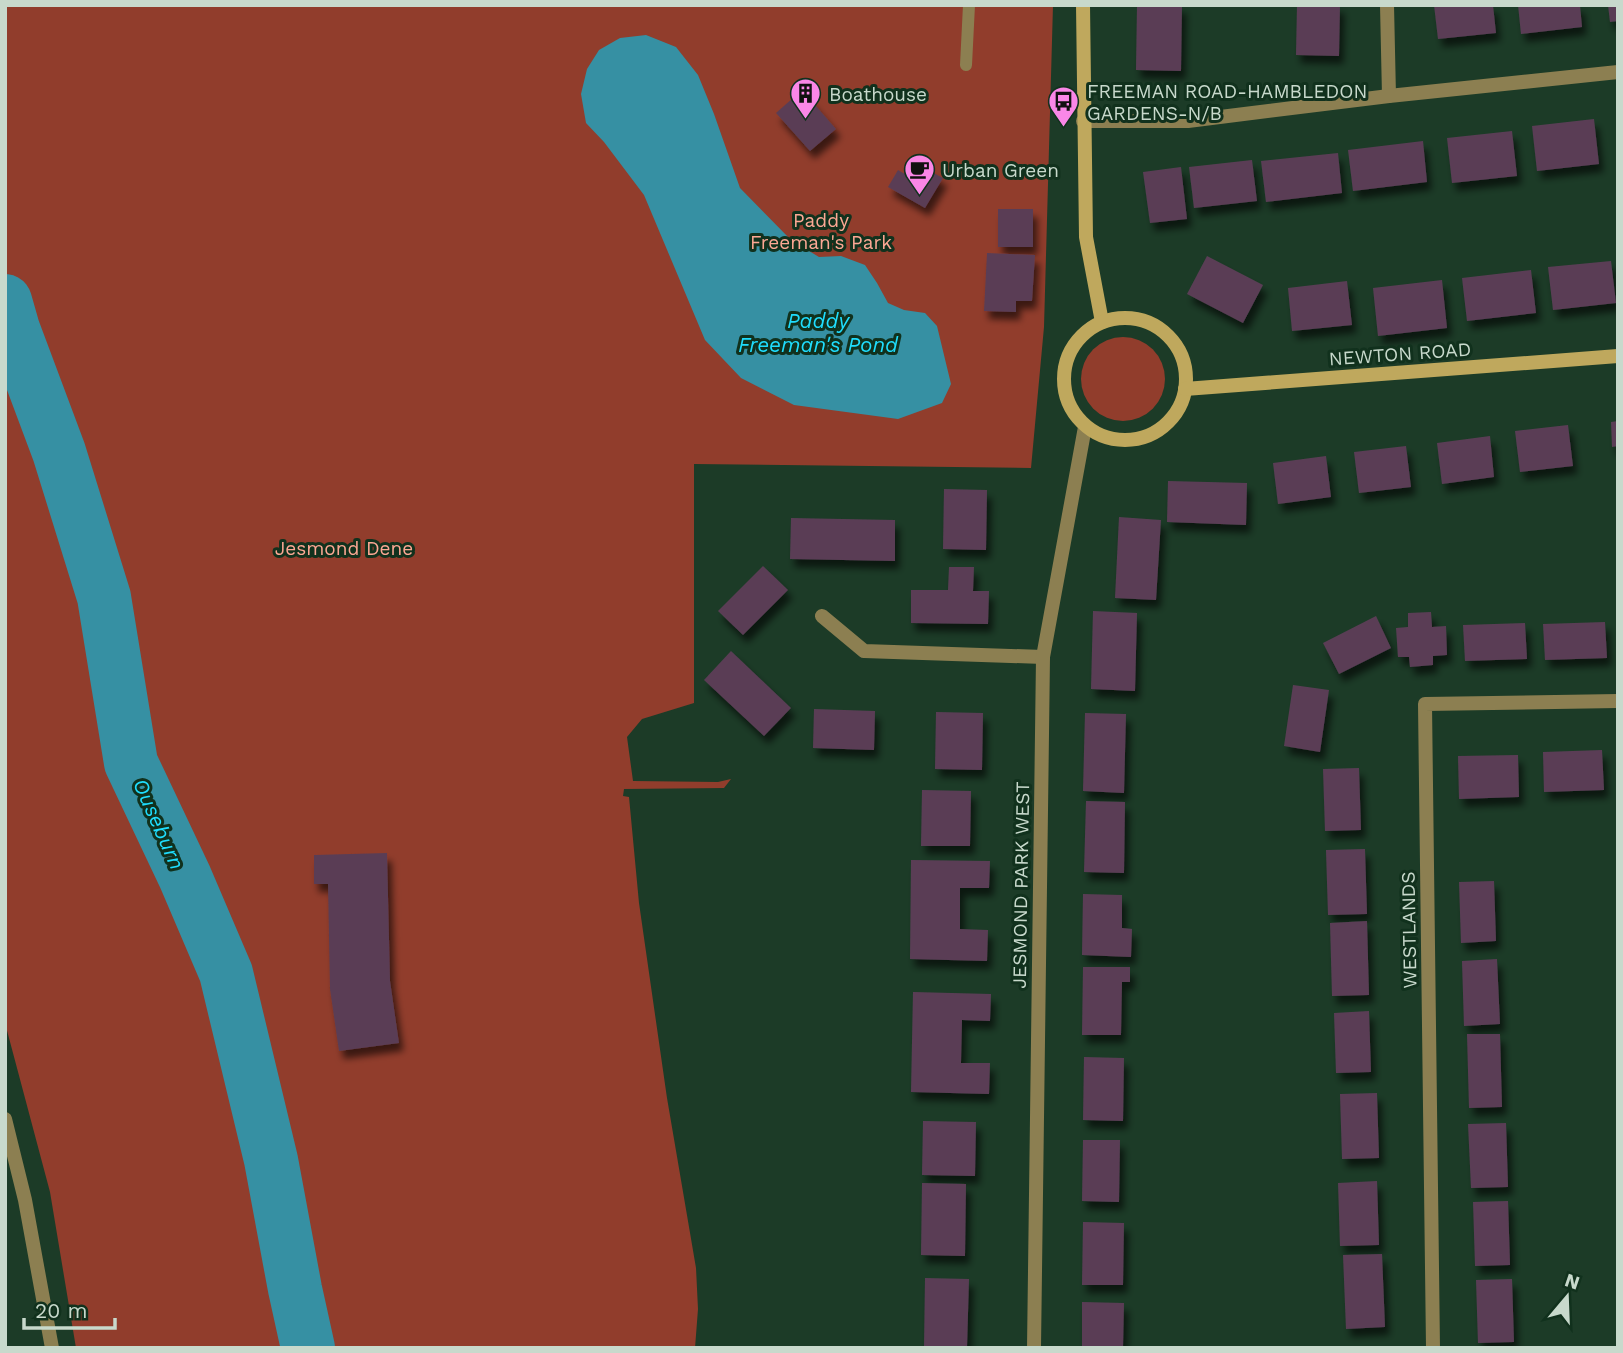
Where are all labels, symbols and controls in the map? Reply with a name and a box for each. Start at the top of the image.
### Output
building icon: Boathouse [789,77,823,121]
place label: FREEMAN ROAD-HAMBLEDON GARDENS-N/B [1087,80,1367,125]
place label: Boathouse [829,83,927,106]
bus stop icon: FREEMAN ROAD-HAMBLEDON GARDENS-N/B [1047,85,1081,129]
cafe icon: Urban Green [902,153,936,197]
place label: Urban Green [942,159,1059,182]
park label: Paddy Freeman's Park [750,209,892,254]
water label: Paddy Freeman's Pond [738,308,899,357]
street label: NEWTON ROAD [1328,338,1472,370]
park label: Jesmond Dene [275,537,413,560]
water label: Ouseburn [128,775,190,873]
street label: JESMOND PARK WEST [1008,781,1034,989]
street label: WESTLANDS [1396,871,1422,989]
north arrow [1532,1262,1602,1332]
text: N [1562,1268,1583,1295]
scale bar [24,1286,116,1330]
text: 20 m [35,1298,87,1323]

